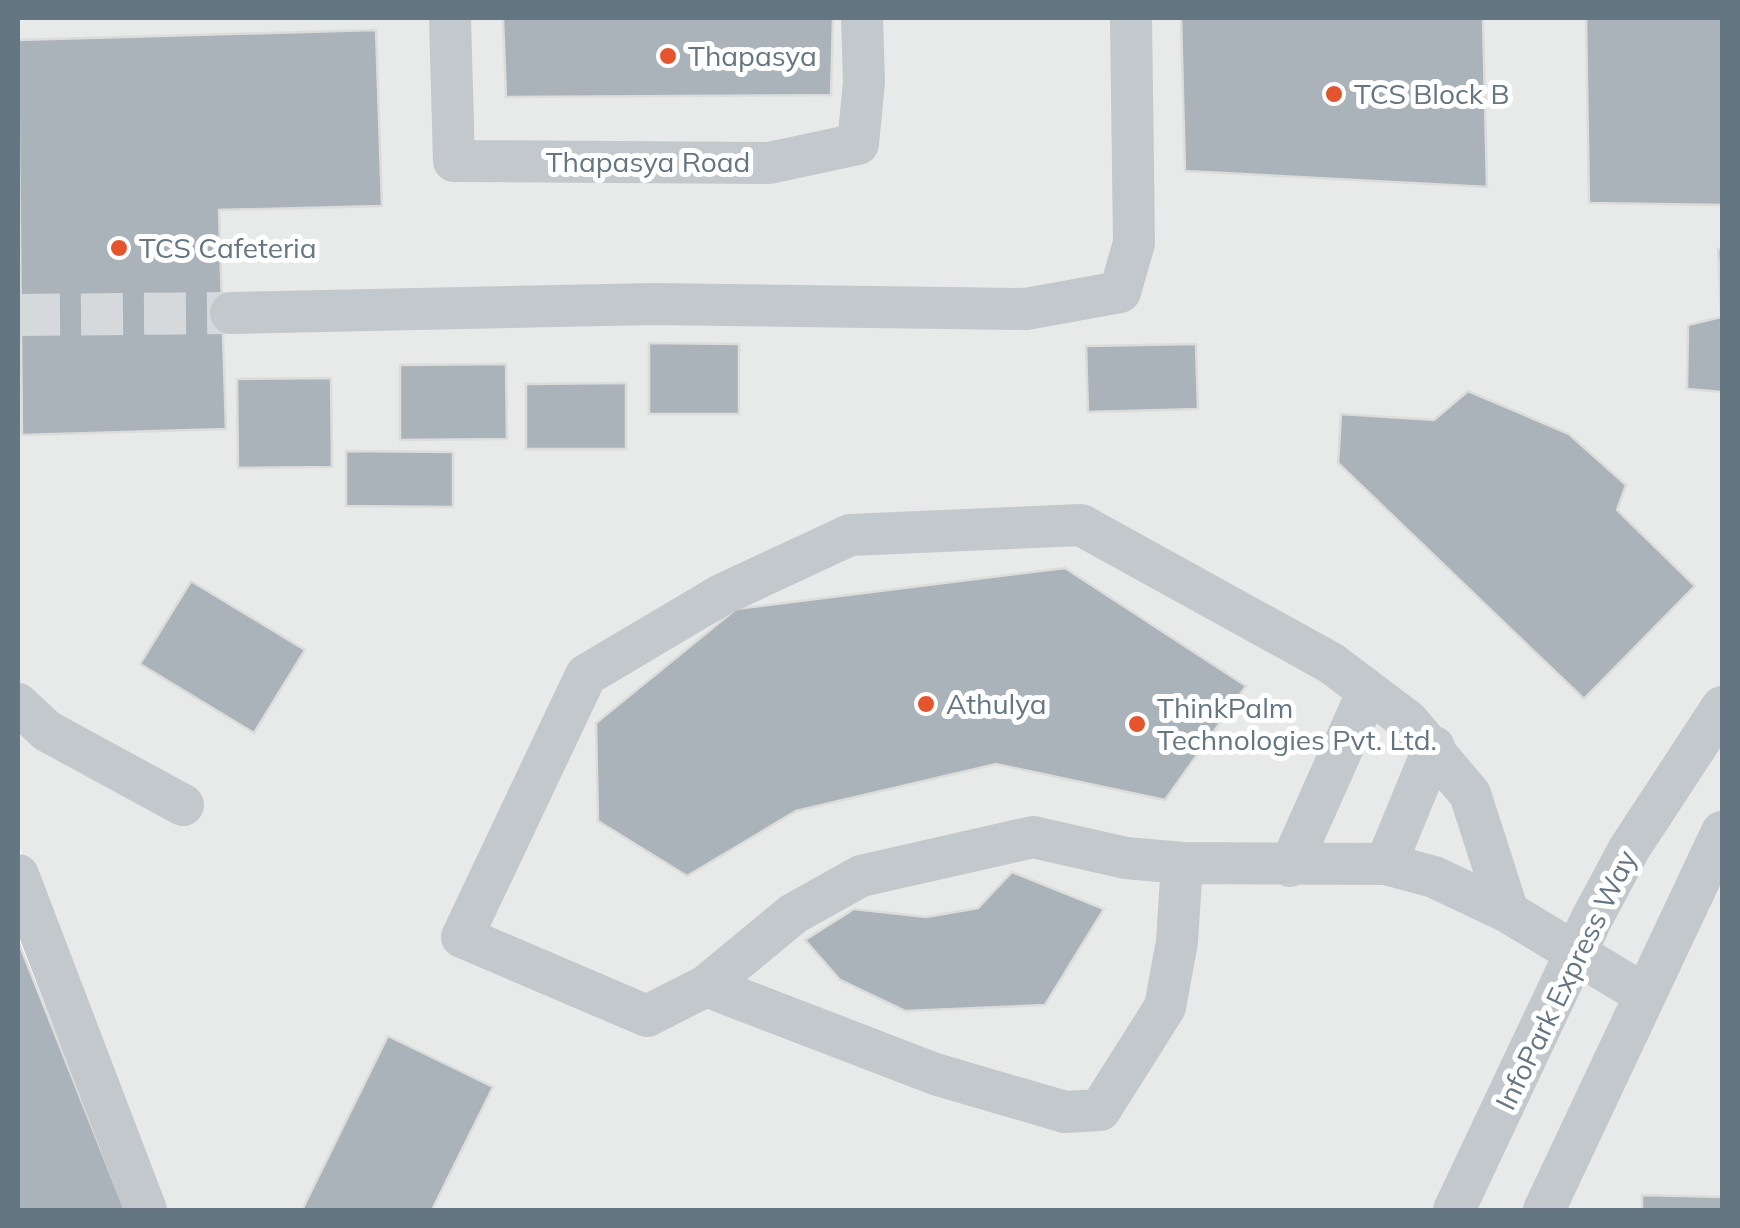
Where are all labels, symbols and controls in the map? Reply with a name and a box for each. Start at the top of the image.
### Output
place label: Thapasya [688,38,817,73]
marker: Thapasya [657,45,679,67]
place label: TCS Block B [1354,76,1510,111]
marker: TCS Block B [1323,83,1345,105]
street label: Thapasya Road [546,144,750,179]
place label: TCS Cafeteria [139,230,317,265]
marker: TCS Cafeteria [108,237,130,259]
place label: Athulya [946,686,1047,721]
place label: ThinkPalm Technologies Pvt. Ltd. [1157,690,1437,757]
marker: Athulya [915,693,937,715]
marker: ThinkPalm Technologies Pvt. Ltd. [1126,713,1148,735]
street label: InfoPark Express Way [1487,844,1644,1115]

